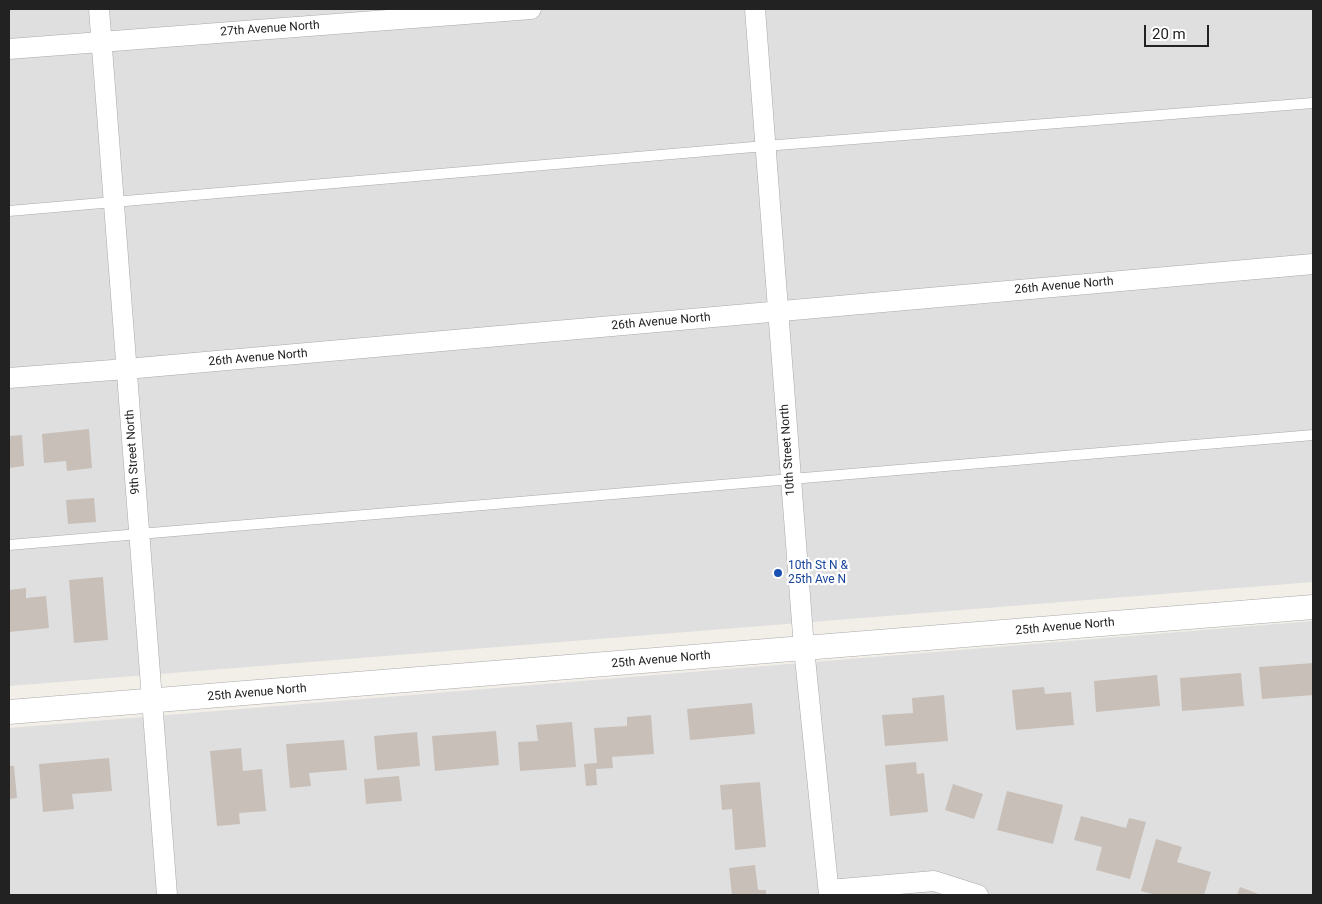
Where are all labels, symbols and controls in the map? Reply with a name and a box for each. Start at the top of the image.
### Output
scale bar [1147,15,1212,47]
street label: 27th Avenue North [220,18,320,40]
text: 20 m [1152,25,1186,43]
street label: 26th Avenue North [1014,274,1114,298]
street label: 26th Avenue North [611,310,711,334]
street label: 26th Avenue North [208,346,308,370]
street label: 10th Street North [778,404,798,496]
street label: 9th Street North [123,409,143,495]
place label: 10th St N & 25th Ave N [788,559,848,587]
marker: 10th St N & 25th Ave N [772,567,784,579]
street label: 25th Avenue North [1015,615,1115,639]
street label: 25th Avenue North [611,648,711,672]
street label: 25th Avenue North [207,681,307,705]

